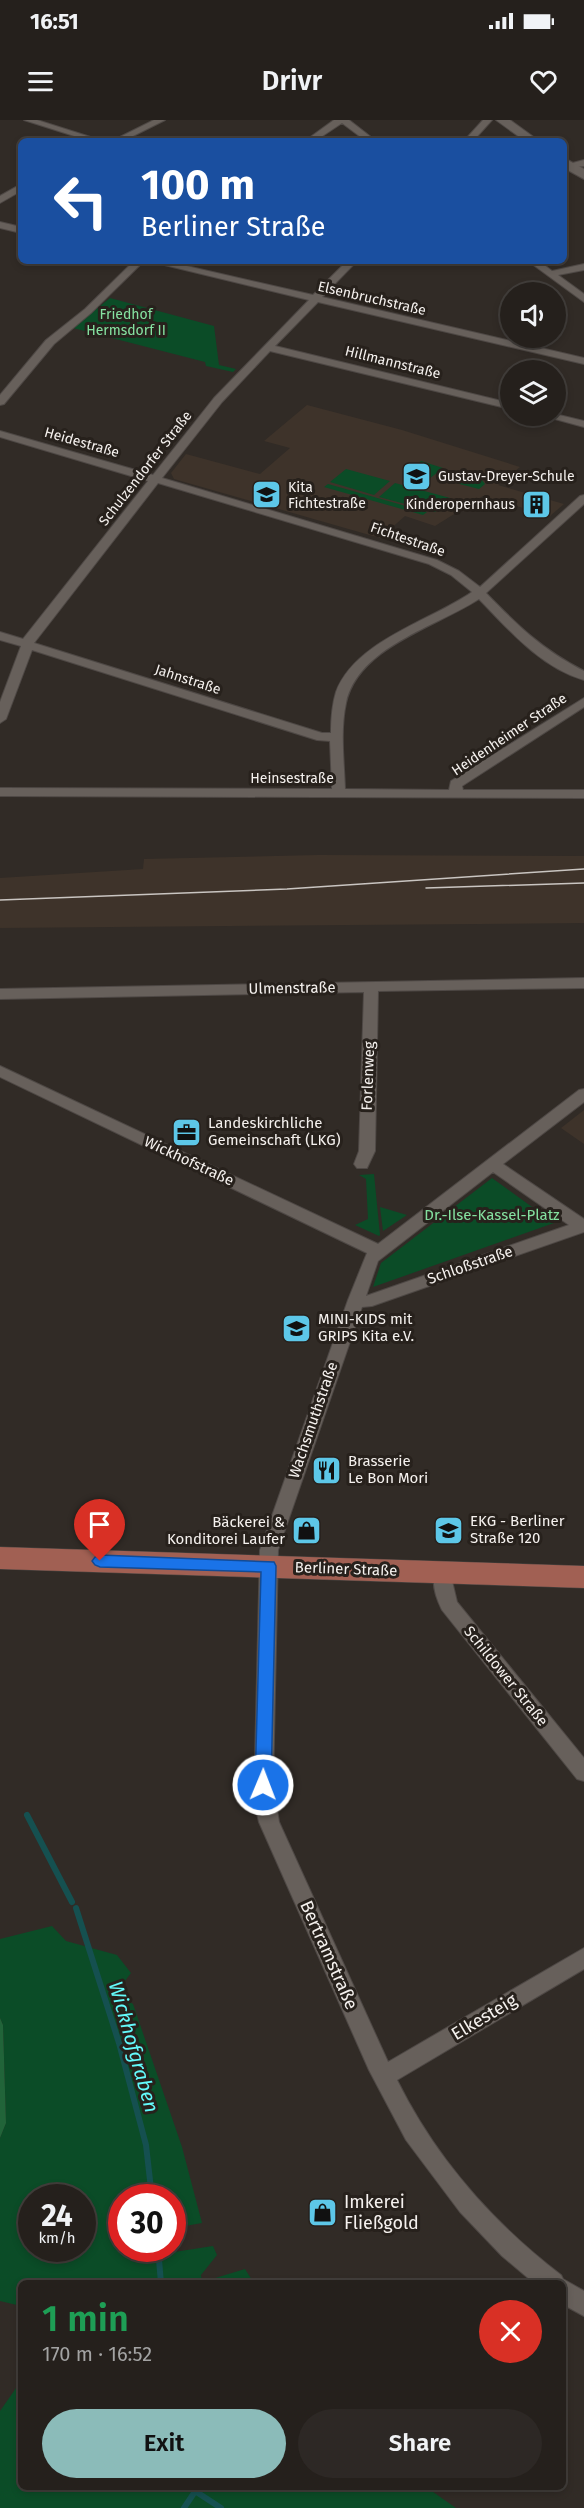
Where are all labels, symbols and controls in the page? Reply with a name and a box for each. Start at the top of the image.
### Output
text: 16:51 [30,8,79,35]
icon: menu [24,65,57,98]
text: Drivr [262,65,322,97]
icon: heart [527,65,560,98]
text: 100 m [141,160,255,210]
icon: left [42,162,120,240]
text: Berliner Straße [141,211,326,243]
street label: Elsenbruchstraße [316,278,428,319]
map controls [500,282,566,426]
button: sound [500,282,566,348]
park label: Friedhof Hermsdorf II [86,306,166,339]
street label: Hillmannstraße [343,342,442,383]
button: layers [500,360,566,426]
street label: Schulzendorfer Straße [95,407,196,529]
street label: Heidestraße [42,424,121,461]
school or university icon: Gustav-Dreyer-Schule [401,460,433,492]
place label: Gustav-Dreyer-Schule [438,468,575,485]
school or university icon: Kita Fichtestraße [251,479,283,511]
place label: Kita Fichtestraße [288,479,366,512]
building icon: Kinderopernhaus [520,488,552,520]
place label: Kinderopernhaus [405,496,515,513]
street label: Fichtestraße [368,519,447,560]
street label: Jahnstraße [153,661,223,698]
street label: Heidenheimer Straße [449,690,570,779]
street label: Heinsestraße [250,770,334,787]
street label: Ulmenstraße [248,978,336,998]
street label: Forlenweg [358,1041,378,1111]
place label: Landeskirchliche Gemeinschaft (LKG) [208,1114,341,1149]
office icon: Landeskirchliche Gemeinschaft (LKG) [171,1116,203,1148]
street label: Wickhofstraße [141,1132,237,1190]
park label: Dr.-Ilse-Kassel-Platz [424,1206,560,1224]
street label: Schloßstraße [425,1242,515,1288]
place label: MINI-KIDS mit GRIPS Kita e.V. [318,1310,414,1345]
school or university icon: MINI-KIDS mit GRIPS Kita e.V. [281,1312,313,1344]
street label: Wachsmuthstraße [285,1359,341,1481]
place label: Brasserie Le Bon Mori [348,1452,428,1487]
restaurant icon: Brasserie Le Bon Mori [311,1454,343,1486]
pin [74,1499,125,1561]
icon: arrive [83,1508,116,1541]
place label: EKG - Berliner Straße 120 [470,1512,565,1547]
place label: Bäckerei & Konditorei Laufer [167,1513,285,1548]
school or university icon: EKG - Berliner Straße 120 [433,1514,465,1546]
shop icon: Bäckerei & Konditorei Laufer [290,1515,322,1547]
street label: Berliner Straße [294,1558,398,1580]
street label: Schildower Straße [460,1622,552,1730]
position arrow [231,1753,295,1817]
street label: Bertramstraße [295,1897,363,2013]
water label: Wickhofgraben [104,1979,164,2115]
street label: Elkesteig [447,1989,521,2045]
speed limit sign: 30 [108,2184,186,2262]
place label: Imkerei Fließgold [344,2191,419,2234]
shop icon: Imkerei Fließgold [307,2196,339,2228]
text: 24 [41,2198,73,2234]
text: km/h [38,2229,76,2247]
text: 1 min [42,2297,129,2341]
button: close [479,2300,542,2363]
text: 170 m · 16:52 [42,2342,152,2366]
button: Exit [42,2409,286,2478]
button: Share [298,2409,542,2478]

